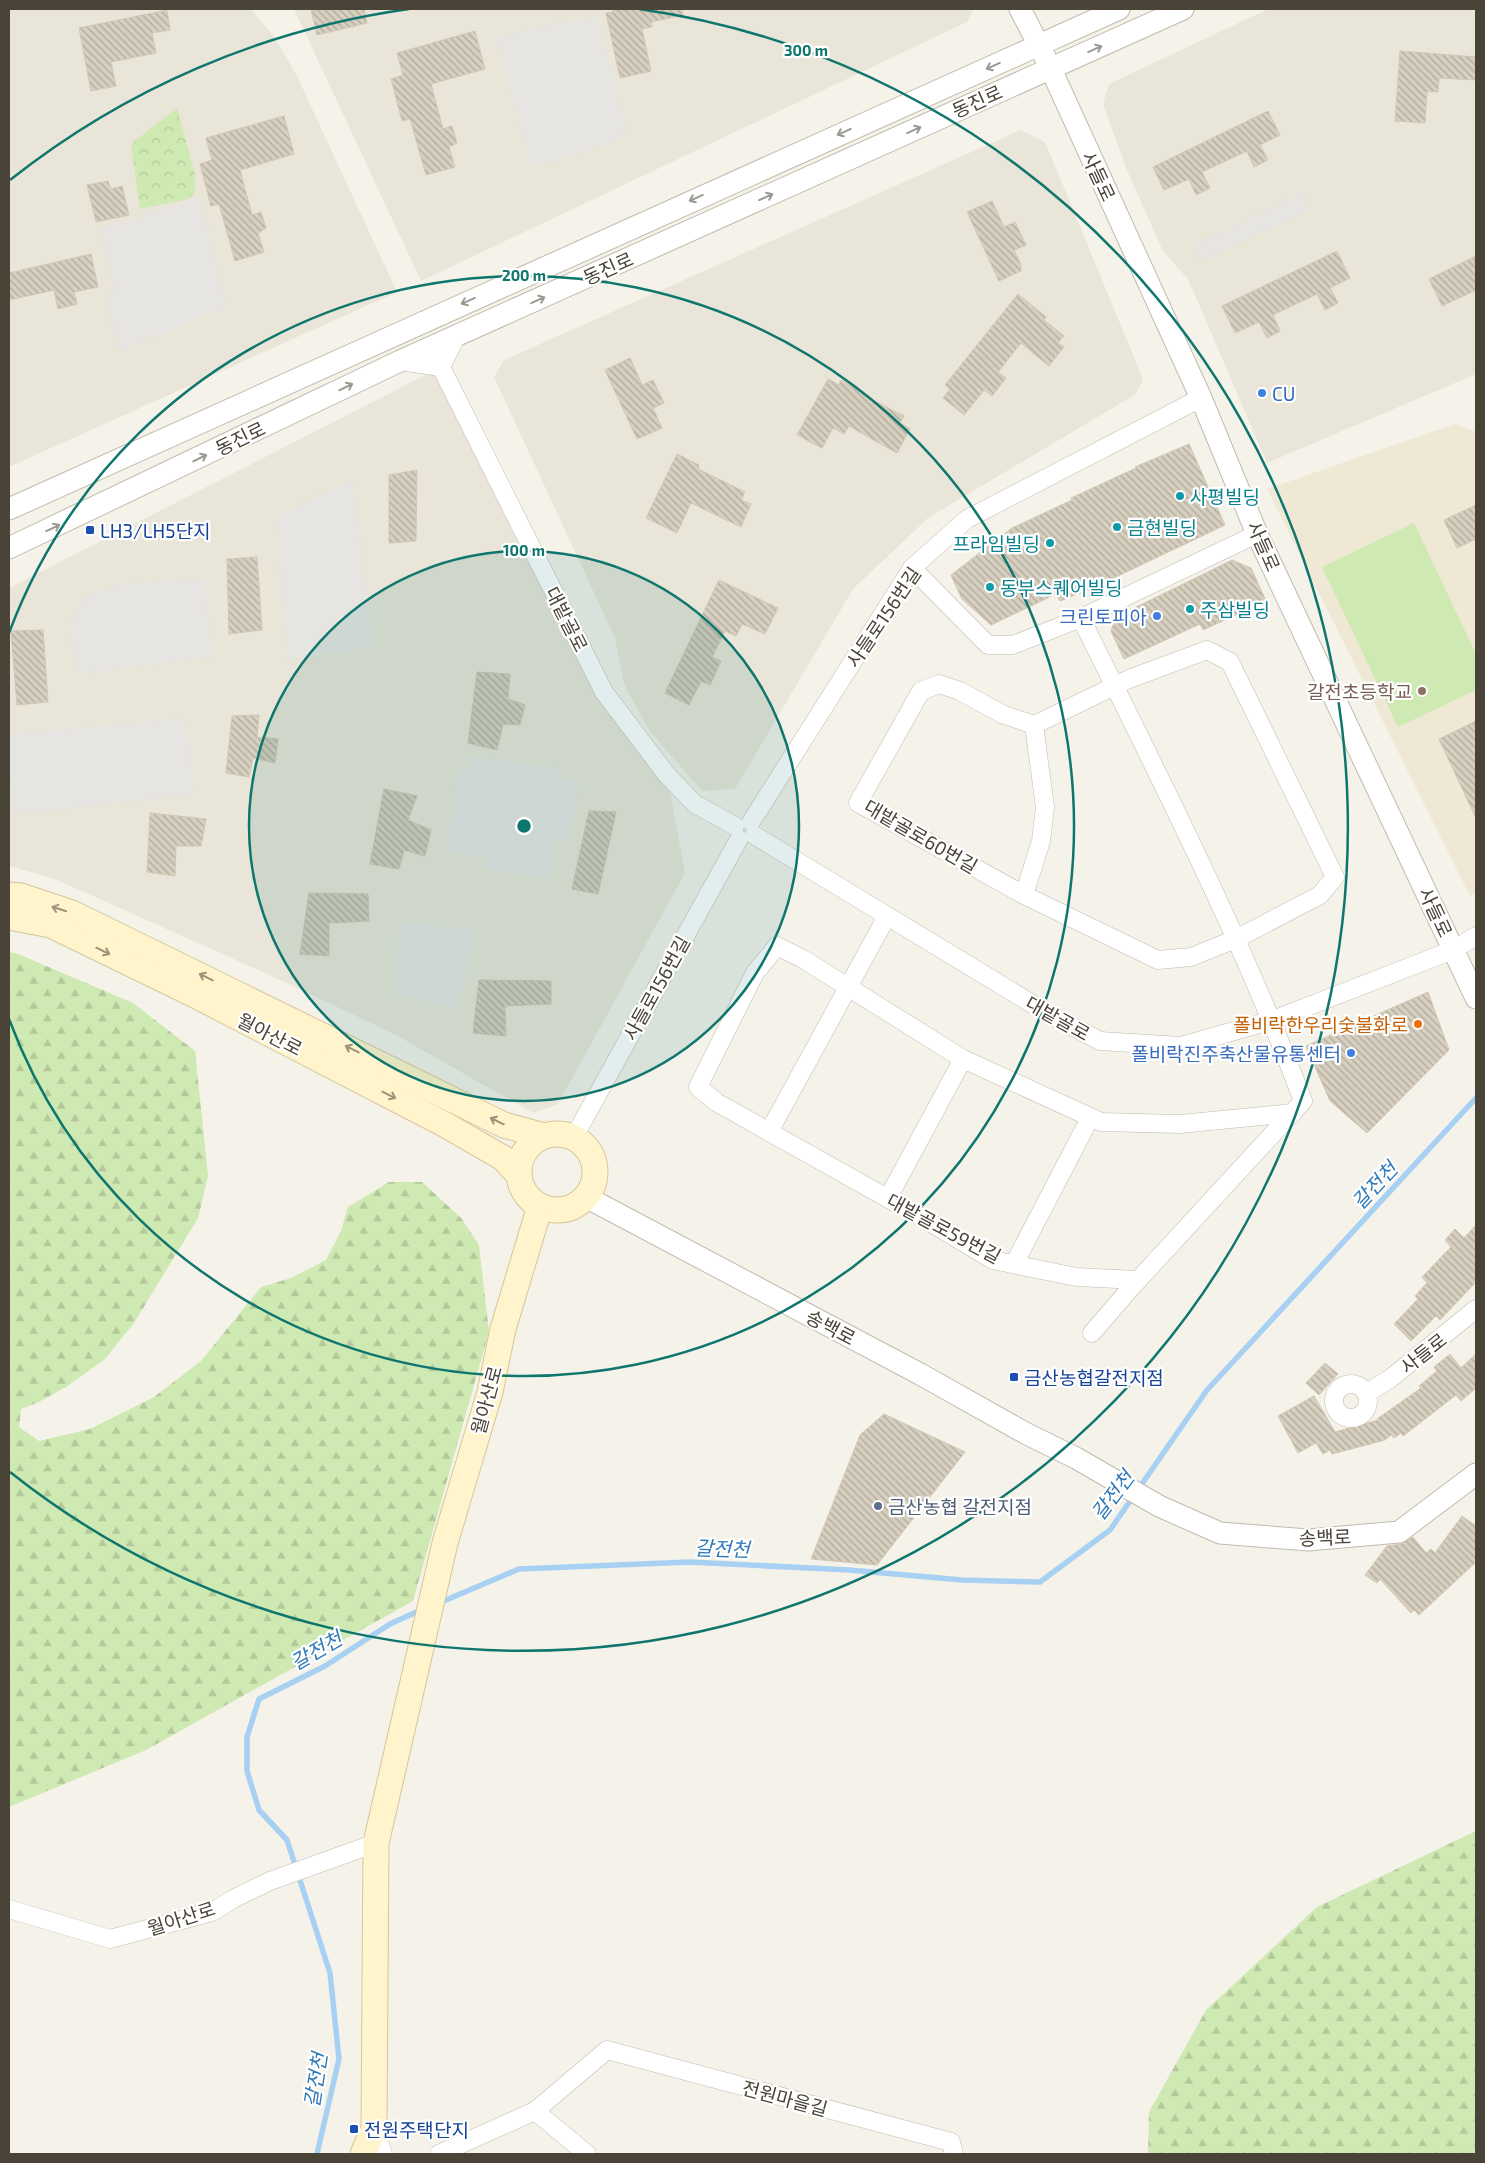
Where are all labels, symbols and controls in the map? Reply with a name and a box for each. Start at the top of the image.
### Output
text: 300 m [784,41,828,59]
one-way arrow [1087,43,1102,53]
one-way arrow [986,61,1001,71]
street label: 동진로 [948,80,1006,122]
one-way arrow [906,124,921,134]
one-way arrow [837,128,852,138]
street label: 사들로 [1077,147,1121,205]
one-way arrow [758,191,773,201]
one-way arrow [689,194,704,204]
street label: 동진로 [579,247,637,289]
text: 200 m [502,266,546,284]
one-way arrow [530,294,545,304]
one-way arrow [461,296,476,306]
one-way arrow [338,382,353,391]
place label: CU [1272,382,1295,405]
marker: CU [1256,387,1268,399]
street label: 동진로 [211,416,269,460]
one-way arrow [192,453,207,462]
place label: 사평빌딩 [1190,485,1260,508]
marker: 사평빌딩 [1174,490,1186,502]
place label: 금현빌딩 [1127,516,1197,539]
street label: 사들로 [1243,517,1285,575]
place label: LH3/LH5단지 [100,519,210,542]
marker: 금현빌딩 [1111,521,1123,533]
one-way arrow [45,522,60,532]
marker: LH3/LH5단지 [84,524,96,536]
place label: 프라임빌딩 [953,532,1040,555]
marker: 프라임빌딩 [1044,537,1056,549]
text: 100 m [503,541,545,559]
street label: 사들로156번길 [841,562,925,672]
place label: 동부스퀘어빌딩 [1000,576,1122,599]
marker: 동부스퀘어빌딩 [984,581,996,593]
street label: 대밭골로 [541,583,593,655]
place label: 주삼빌딩 [1200,598,1270,621]
marker: 주삼빌딩 [1184,603,1196,615]
place label: 크린토피아 [1060,605,1147,628]
marker: 크린토피아 [1151,610,1163,622]
place label: 갈전초등학교 [1307,680,1412,703]
marker: 갈전초등학교 [1416,685,1428,697]
street label: 대밭골로60번길 [860,794,982,878]
centre of rings [515,817,533,835]
street label: 사들로 [1414,883,1458,941]
one-way arrow [51,903,67,913]
street label: 사들로156번길 [618,932,694,1044]
one-way arrow [95,946,110,956]
one-way arrow [199,972,214,981]
street label: 대밭골로 [1022,991,1094,1045]
street label: 월아산로 [234,1008,306,1060]
place label: 폴비락한우리숯불화로 [1233,1013,1408,1036]
marker: 폴비락한우리숯불화로 [1412,1018,1424,1030]
place label: 폴비락진주축산물유통센터 [1131,1042,1341,1065]
one-way arrow [345,1044,360,1053]
marker: 폴비락진주축산물유통센터 [1345,1047,1357,1059]
one-way arrow [381,1090,396,1100]
one-way arrow [490,1116,505,1125]
water label: 갈전천 [1346,1155,1403,1213]
street label: 대밭골로59번길 [883,1188,1005,1268]
street label: 송백로 [802,1305,860,1349]
street label: 사들로 [1395,1328,1451,1378]
street label: 월아산로 [466,1363,506,1437]
place label: 금산농협갈전지점 [1024,1366,1164,1389]
marker: 금산농협갈전지점 [1008,1371,1020,1383]
water label: 갈전천 [1086,1464,1140,1524]
place label: 금산농협 갈전지점 [888,1495,1032,1518]
marker: 금산농협 갈전지점 [872,1500,884,1512]
street label: 송백로 [1298,1525,1352,1549]
water label: 갈전천 [694,1535,753,1561]
water label: 갈전천 [286,1625,348,1674]
street label: 월아산로 [144,1896,218,1940]
water label: 갈전천 [299,2048,332,2109]
street label: 전원마을길 [740,2076,830,2120]
place label: 전원주택단지 [364,2118,469,2141]
marker: 전원주택단지 [348,2123,360,2135]

